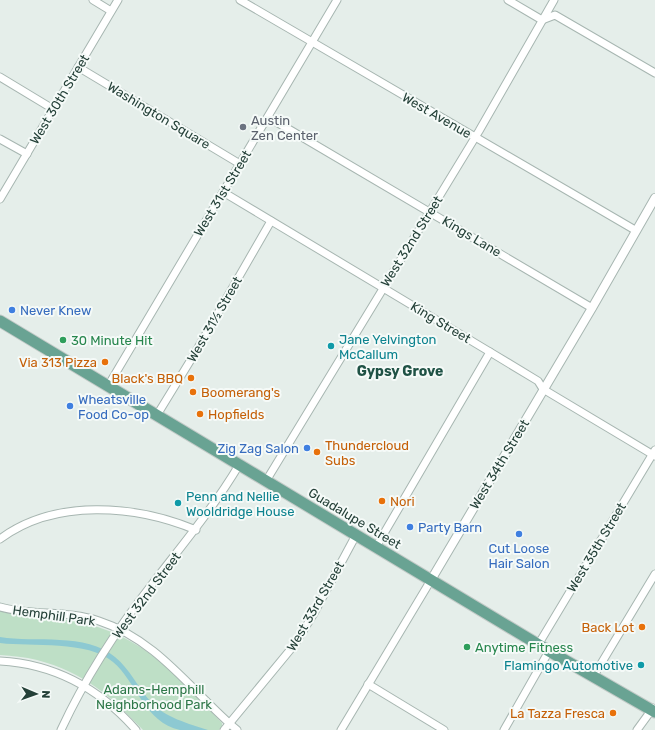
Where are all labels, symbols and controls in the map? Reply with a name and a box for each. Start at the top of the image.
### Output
street label: West 30th Street [27,52,92,147]
street label: Washington Square [104,79,213,153]
street label: West Avenue [399,90,474,141]
place label: Austin Zen Center [251,113,318,143]
marker: Austin Zen Center [238,122,248,132]
street label: West 31st Street [191,147,254,239]
street label: West 32nd Street [377,193,445,289]
street label: Kings Lane [439,213,504,261]
street label: West 31½ Street [184,274,245,365]
street label: King Street [407,299,473,347]
place label: Never Knew [20,303,91,318]
marker: Never Knew [7,305,17,315]
place label: Jane Yelvington McCallum [339,332,437,362]
place label: 30 Minute Hit [71,333,152,348]
marker: 30 Minute Hit [58,335,68,345]
marker: Jane Yelvington McCallum [326,341,336,351]
place label: Via 313 Pizza [19,355,97,370]
marker: Via 313 Pizza [100,357,110,367]
district label: Gypsy Grove [357,363,443,380]
place label: Black's BBQ [112,371,183,386]
marker: Black's BBQ [186,373,196,383]
place label: Boomerang's [201,385,281,401]
marker: Boomerang's [188,387,198,397]
place label: Wheatsville Food Co-op [78,392,149,422]
marker: Wheatsville Food Co-op [65,401,75,411]
place label: Hopfields [208,407,265,422]
marker: Hopfields [195,409,205,419]
street label: West 34th Street [467,417,532,512]
place label: Thundercloud Subs [325,438,409,468]
place label: Zig Zag Salon [217,441,299,457]
marker: Zig Zag Salon [302,443,312,453]
marker: Thundercloud Subs [312,447,322,457]
street label: Guadalupe Street [306,485,404,552]
place label: Penn and Nellie Wooldridge House [186,489,295,520]
place label: Nori [390,494,415,509]
marker: Nori [377,496,387,506]
marker: Penn and Nellie Wooldridge House [173,498,183,508]
street label: West 35th Street [564,500,629,595]
place label: Party Barn [418,520,482,535]
marker: Party Barn [405,522,415,532]
marker: Cut Loose Hair Salon [514,529,524,539]
place label: Cut Loose Hair Salon [488,541,550,571]
street label: West 32nd Street [109,549,184,641]
street label: West 33rd Street [284,559,347,654]
street label: Hemphill Park [12,602,97,629]
place label: Back Lot [582,620,634,635]
marker: Back Lot [637,622,647,632]
place label: Anytime Fitness [475,640,573,655]
marker: Anytime Fitness [462,642,472,652]
place label: Flamingo Automotive [504,658,633,674]
marker: Flamingo Automotive [636,660,646,670]
north arrow [16,674,56,714]
park label: Adams-Hemphill Neighborhood Park [96,682,212,713]
text: N [39,690,52,699]
place label: La Tazza Fresca [510,706,605,721]
marker: La Tazza Fresca [608,708,618,718]

